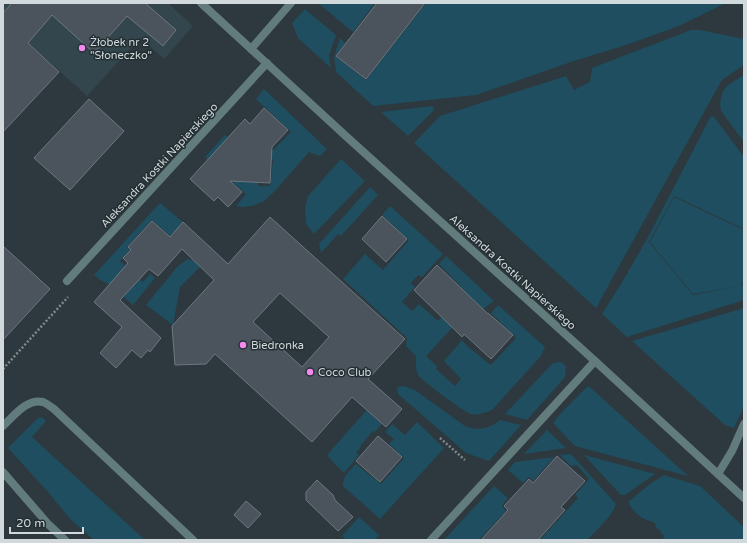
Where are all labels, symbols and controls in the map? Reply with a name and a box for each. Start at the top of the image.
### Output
place label: Żłobek nr 2 "Słoneczko" [90,36,152,62]
marker: Żłobek nr 2 "Słoneczko" [77,43,87,53]
street label: Aleksandra Kostki Napierskiego [98,100,221,230]
street label: Aleksandra Kostki Napierskiego [447,212,579,333]
place label: Biedronka [251,339,304,352]
marker: Biedronka [238,340,248,350]
place label: Coco Club [318,366,372,379]
marker: Coco Club [305,367,315,377]
scale bar [10,509,83,535]
text: 20 m [16,516,45,530]

